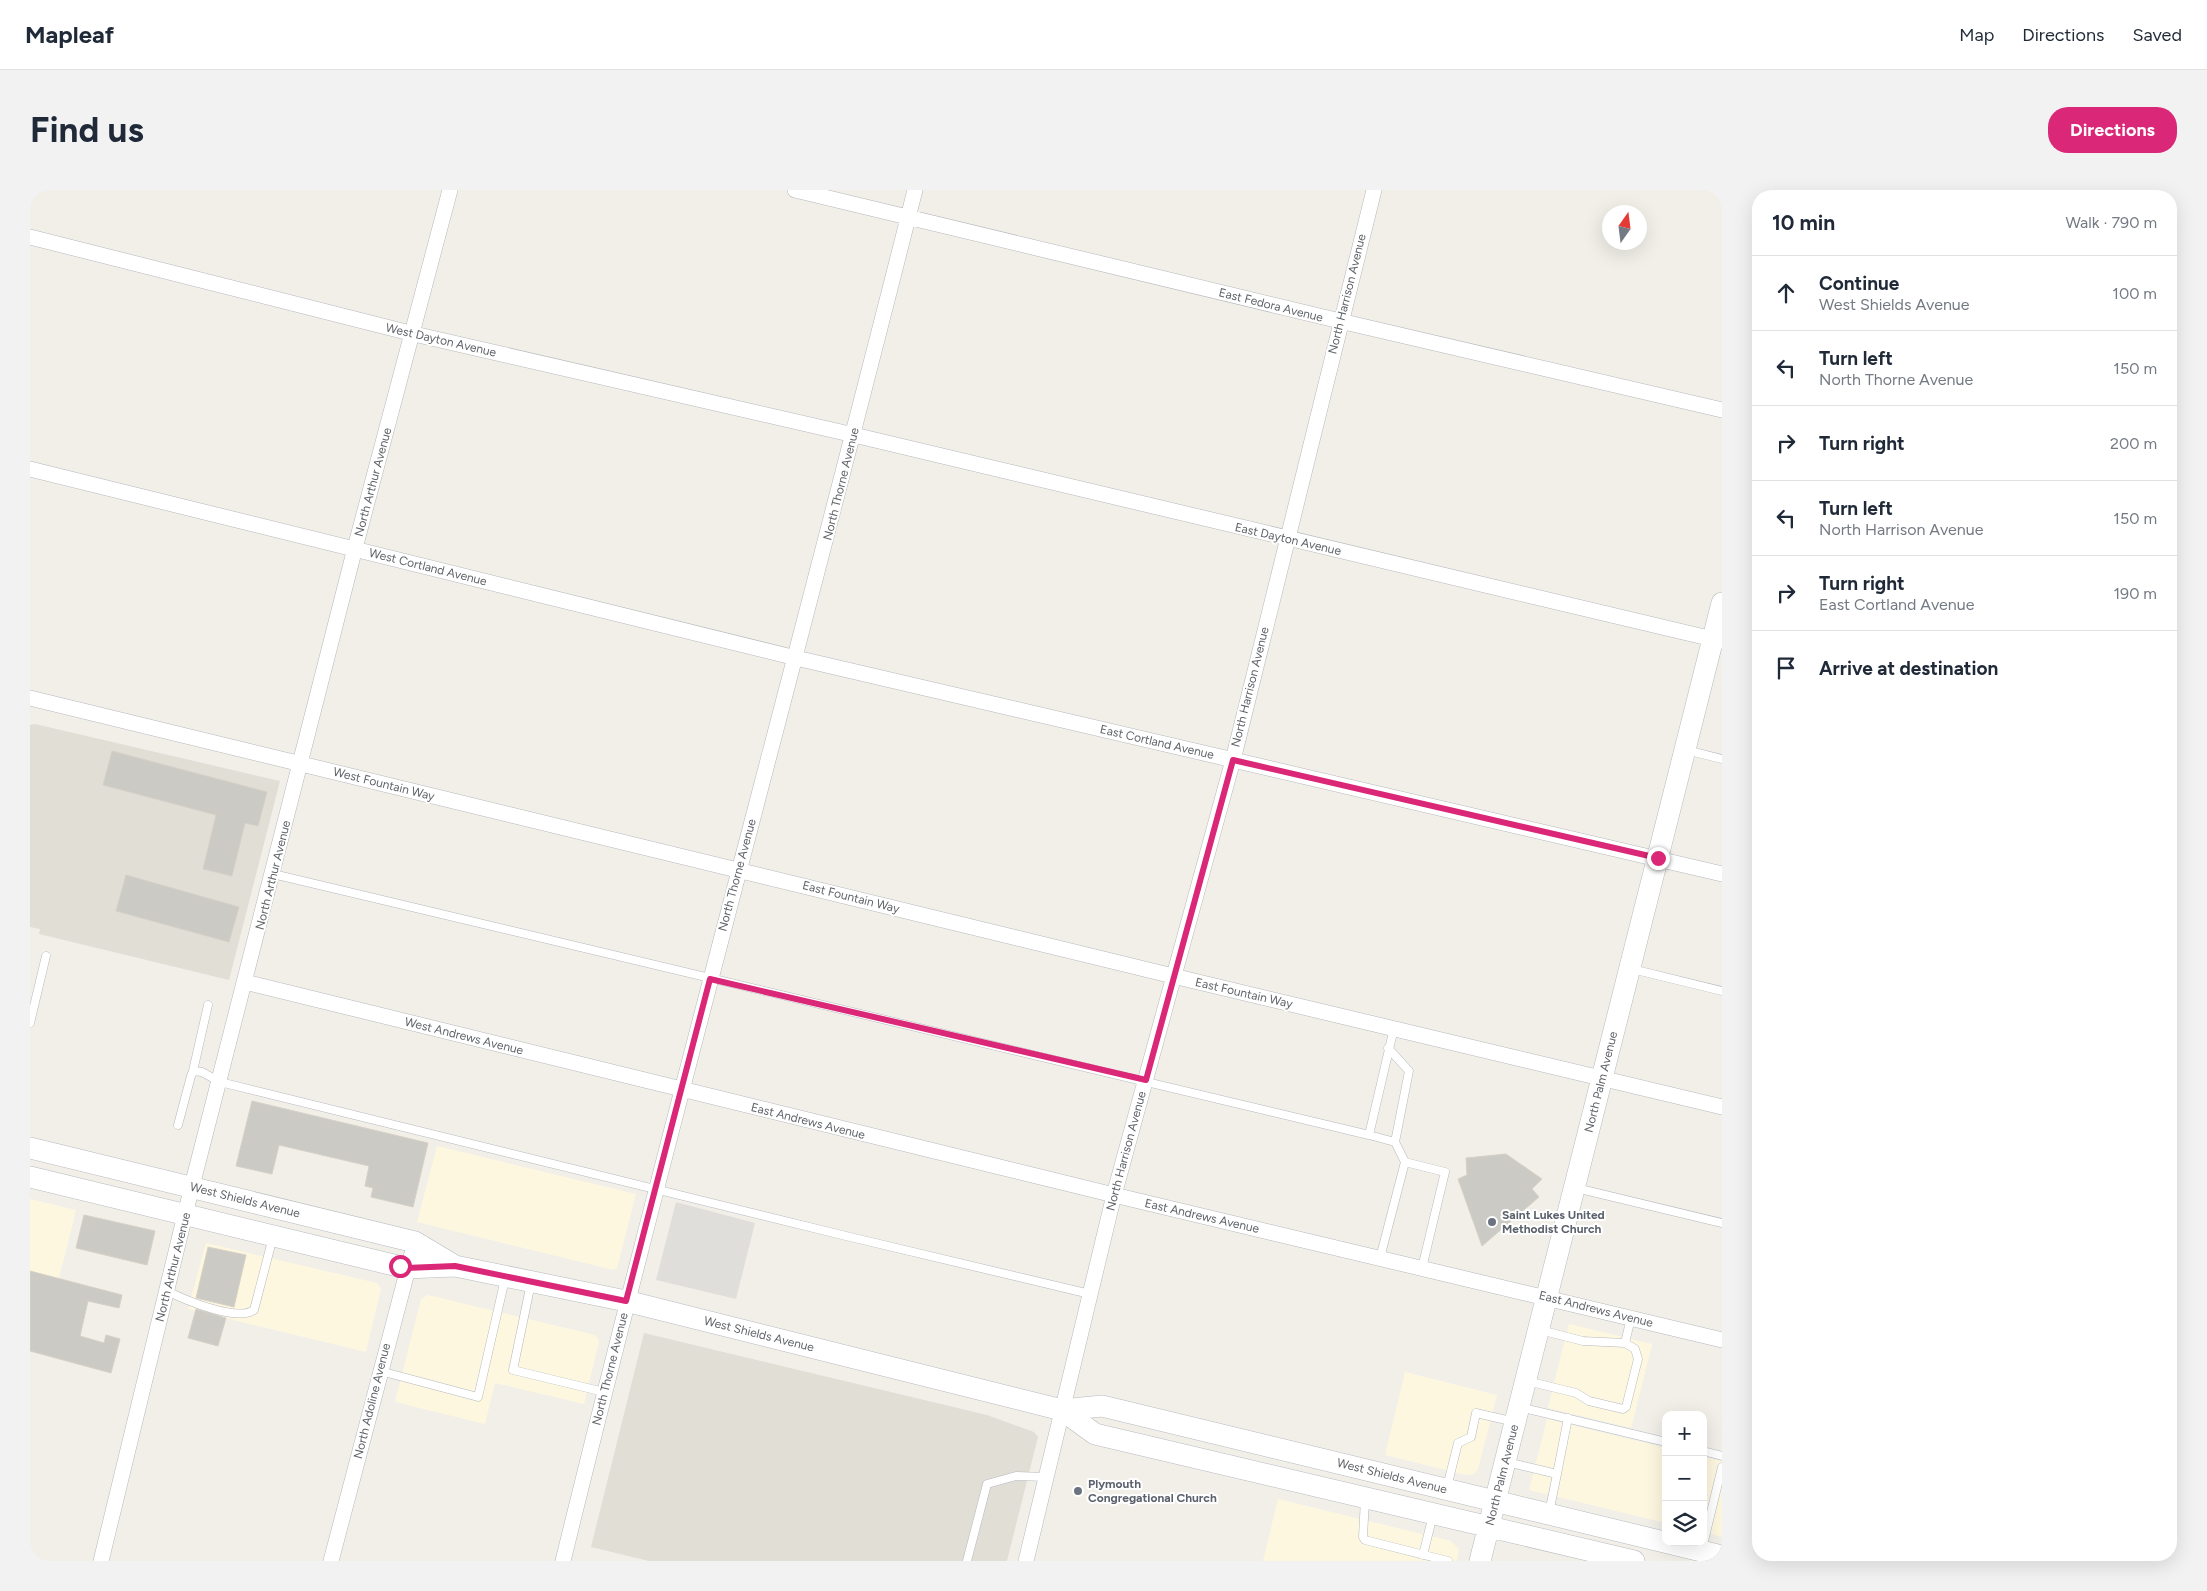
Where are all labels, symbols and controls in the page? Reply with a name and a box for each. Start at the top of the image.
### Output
text: Mapleaf [25,20,114,49]
text: Map [1959,24,1994,46]
text: Directions [2022,24,2104,46]
text: Saved [2132,24,2182,46]
button: Directions [2048,107,2177,153]
text: Find us [30,109,144,151]
north arrow [1602,205,1647,250]
text: 10 min [1772,210,1835,235]
text: Walk · 790 m [2065,213,2157,232]
street label: North Harrison Avenue [1325,232,1369,356]
text: Continue [1819,272,1899,295]
icon: ahead [1772,279,1800,307]
text: 100 m [2112,284,2157,303]
street label: East Fedora Avenue [1217,285,1325,325]
text: West Shields Avenue [1819,295,1970,314]
street label: West Dayton Avenue [384,320,498,360]
text: Turn left [1819,347,1893,370]
icon: left [1772,354,1800,382]
text: 150 m [2113,359,2157,378]
text: North Thorne Avenue [1819,370,1973,389]
street label: North Arthur Avenue [352,426,394,538]
street label: North Thorne Avenue [820,426,862,542]
icon: right [1772,429,1800,457]
text: Turn right [1819,432,1905,455]
text: 200 m [2110,434,2157,453]
text: Turn left [1819,497,1893,520]
icon: left [1772,504,1800,532]
text: 150 m [2113,509,2157,528]
street label: East Dayton Avenue [1234,520,1343,558]
text: North Harrison Avenue [1819,520,1983,539]
street label: West Cortland Avenue [368,546,489,589]
text: Turn right [1819,572,1905,595]
icon: right [1772,579,1800,607]
text: 190 m [2114,584,2157,603]
text: East Cortland Avenue [1819,595,1974,614]
street label: North Harrison Avenue [1228,625,1272,749]
icon: arrive [1772,654,1800,682]
text: Arrive at destination [1819,657,1998,680]
street label: East Cortland Avenue [1099,722,1216,762]
street label: West Fountain Way [332,765,437,804]
street label: North Thorne Avenue [715,817,759,933]
street label: North Arthur Avenue [253,818,293,931]
route end [1647,847,1670,870]
street label: East Fountain Way [801,878,902,916]
street label: East Fountain Way [1194,975,1295,1011]
street label: West Andrews Avenue [403,1015,525,1058]
street label: North Palm Avenue [1582,1029,1620,1134]
street label: North Harrison Avenue [1103,1089,1149,1212]
street label: East Andrews Avenue [749,1100,867,1142]
street label: West Shields Avenue [189,1180,302,1221]
street label: East Andrews Avenue [1143,1196,1261,1236]
place label: Saint Lukes United Methodist Church [1502,1208,1605,1236]
street label: North Arthur Avenue [153,1210,193,1323]
marker: Saint Lukes United Methodist Church [1486,1216,1498,1228]
route start [389,1255,412,1278]
street label: East Andrews Avenue [1537,1288,1655,1330]
street label: North Thorne Avenue [589,1311,631,1427]
street label: West Shields Avenue [703,1314,816,1355]
street label: North Adoline Avenue [351,1341,393,1460]
map controls [1662,1411,1707,1546]
button: + [1662,1411,1707,1456]
street label: North Palm Avenue [1483,1422,1521,1527]
street label: West Shields Avenue [1336,1456,1449,1497]
button: − [1662,1456,1707,1501]
place label: Plymouth Congregational Church [1088,1477,1217,1505]
marker: Plymouth Congregational Church [1072,1485,1084,1497]
button: layers [1662,1501,1707,1546]

